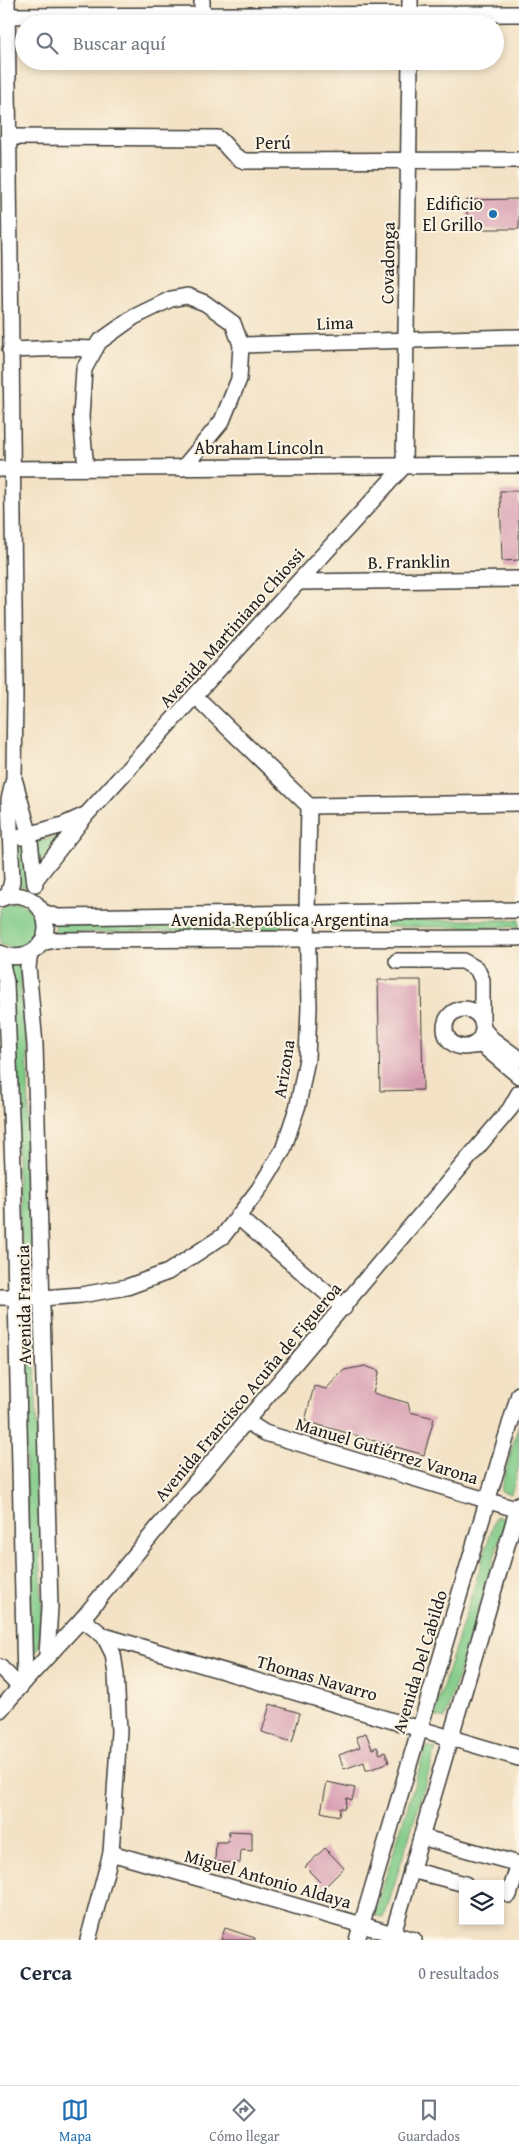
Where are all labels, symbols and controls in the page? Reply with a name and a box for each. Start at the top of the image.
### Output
search box [15,15,504,70]
icon: search [33,29,61,57]
text: Buscar aquí [73,29,166,57]
street label: Perú [255,129,291,156]
place label: Edificio El Grillo [423,190,483,238]
marker: Edificio El Grillo [487,208,499,220]
street label: Covadonga [373,221,402,304]
street label: Lima [316,308,354,337]
street label: Abraham Lincoln [194,434,324,461]
street label: Avenida Martiniano Chiossi [152,542,311,714]
street label: B. Franklin [367,547,450,576]
street label: Avenida República Argentina [171,906,390,933]
street label: Arizona [266,1037,302,1100]
street label: Avenida Francia [9,1244,38,1365]
street label: Avenida Francisco Acuña de Figueroa [148,1276,348,1507]
street label: Manuel Gutiérrez Varona [292,1410,482,1491]
street label: Avenida Del Cabildo [385,1587,454,1737]
street label: Thomas Navarro [254,1647,381,1708]
street label: Miguel Antonio Aldaya [182,1842,355,1915]
map controls [459,1880,504,1925]
button: layers [459,1880,504,1925]
text: Cerca [20,1957,72,1988]
text: 0 resultados [418,1961,499,1985]
tab: Mapa [59,2096,91,2146]
tab: Cómo llegar [209,2096,280,2146]
tab: Guardados [398,2096,460,2146]

